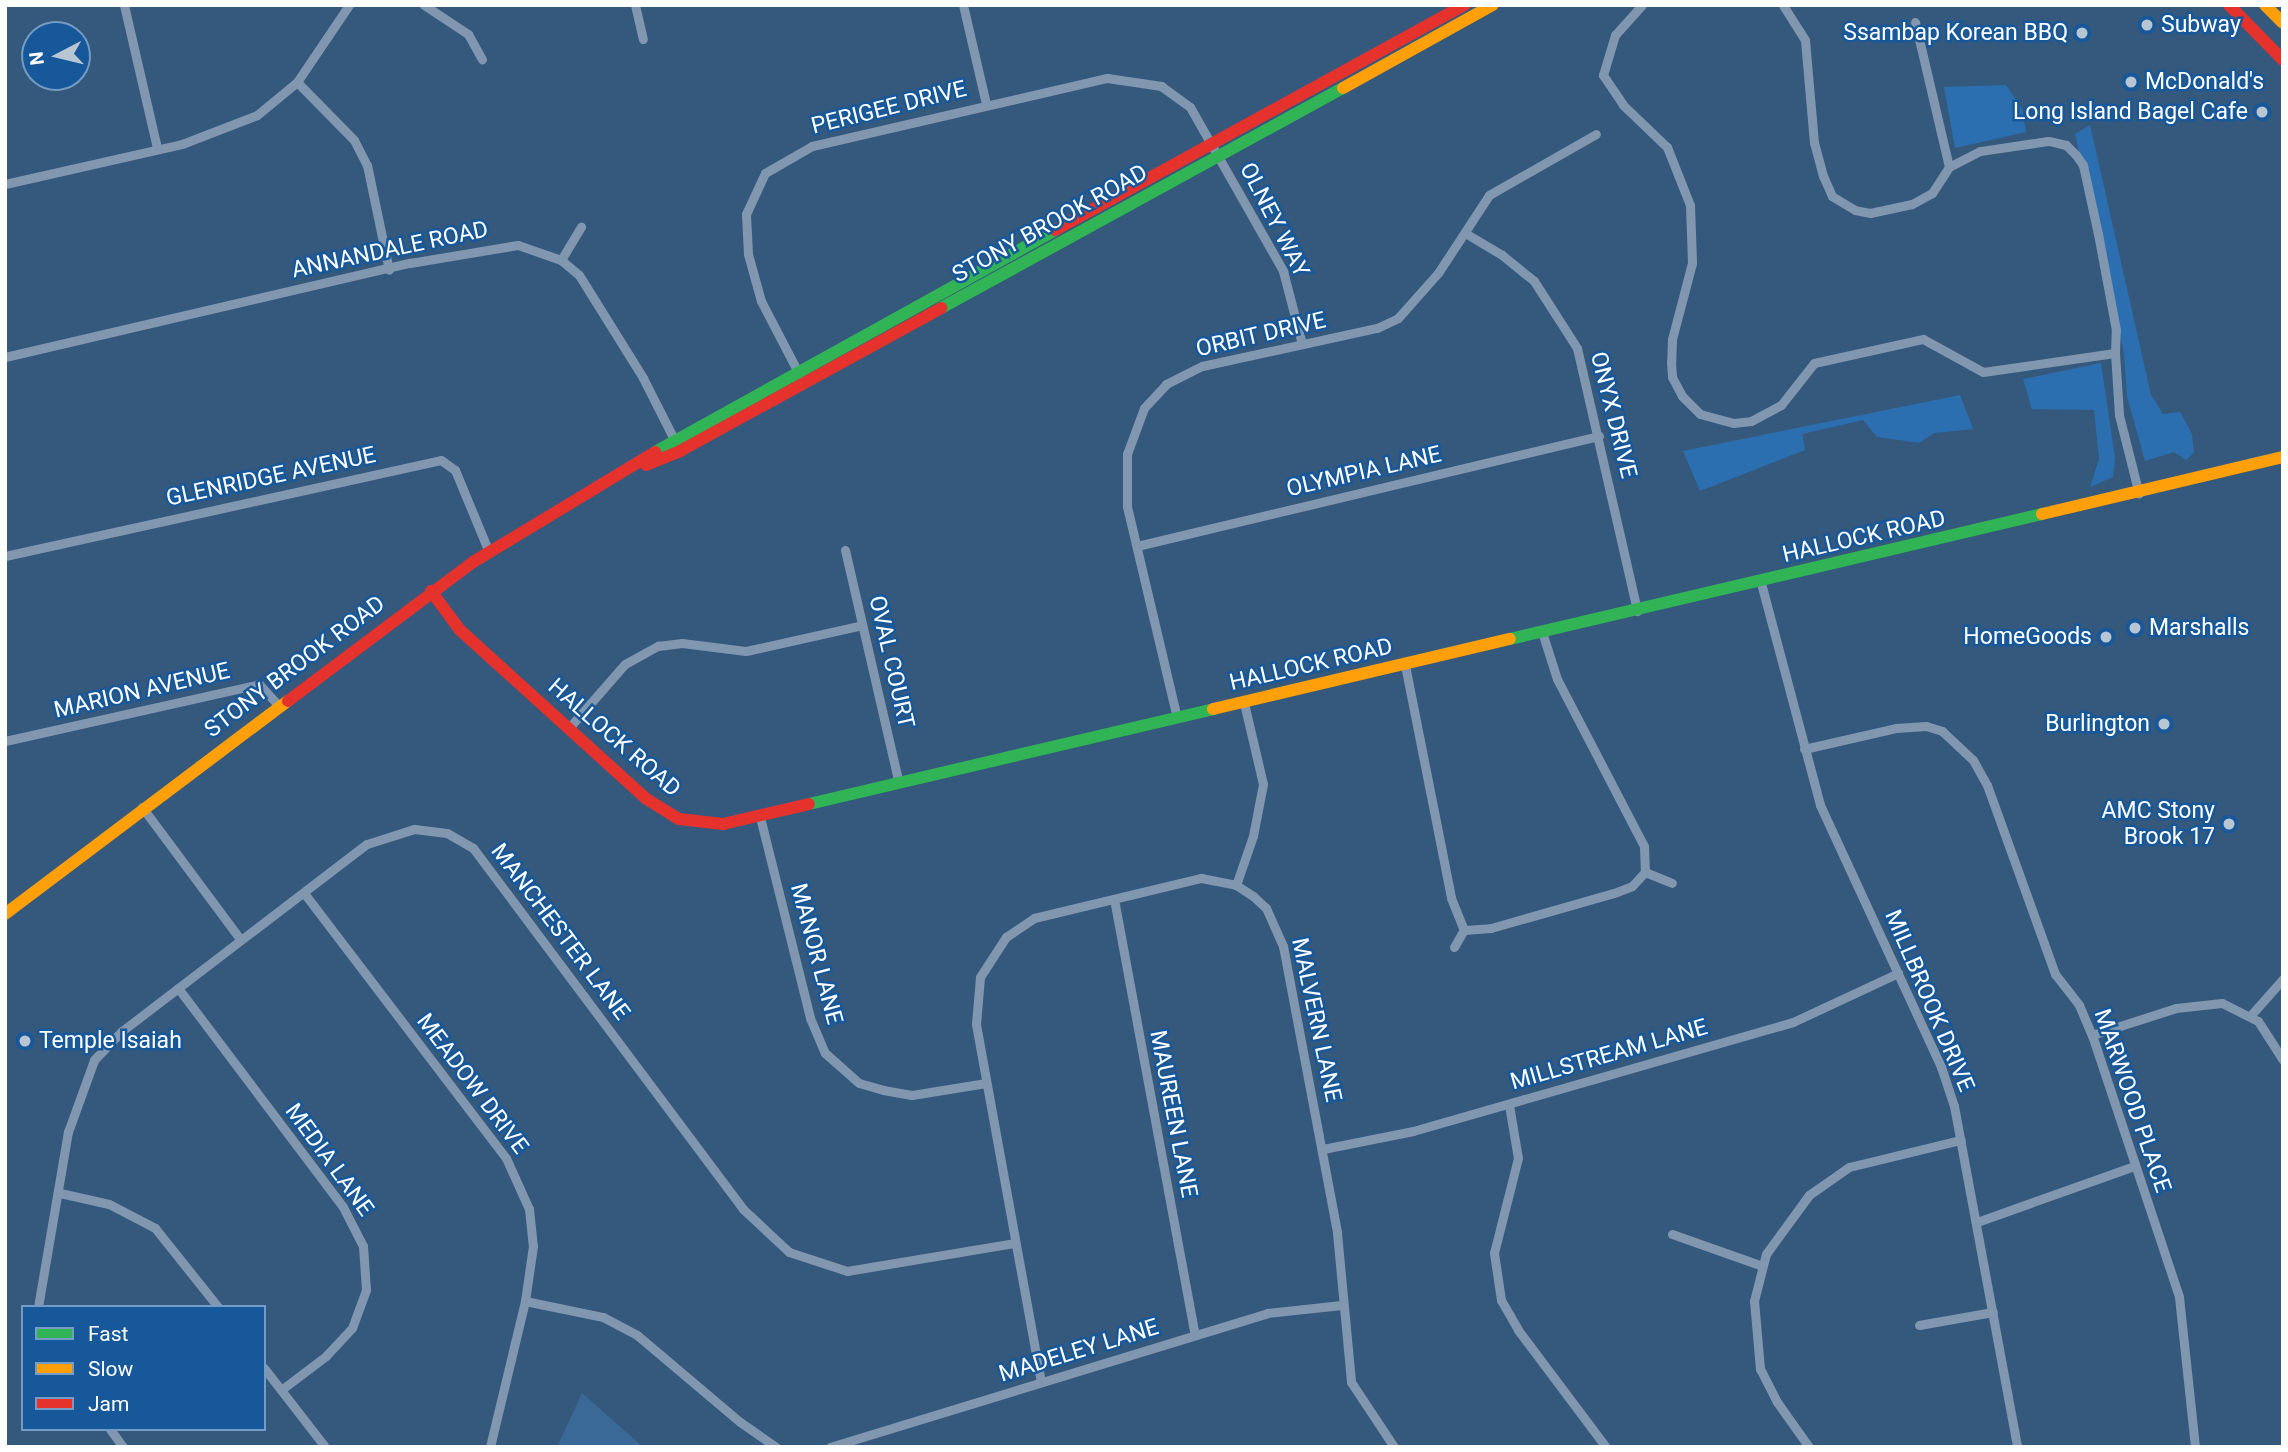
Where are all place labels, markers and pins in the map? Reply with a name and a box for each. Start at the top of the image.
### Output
place label: Subway [2161,11,2241,39]
marker: Subway [2139,17,2155,33]
place label: Ssambap Korean BBQ [1843,19,2068,47]
marker: Ssambap Korean BBQ [2074,25,2090,41]
place label: McDonald's [2145,68,2264,96]
marker: McDonald's [2123,74,2139,90]
place label: Long Island Bagel Cafe [2013,98,2248,126]
marker: Long Island Bagel Cafe [2254,104,2270,120]
place label: Marshalls [2149,614,2249,642]
marker: Marshalls [2127,620,2143,636]
place label: HomeGoods [1963,623,2092,651]
marker: HomeGoods [2098,629,2114,645]
place label: Burlington [2045,710,2150,738]
marker: Burlington [2156,716,2172,732]
place label: AMC Stony Brook 17 [2102,797,2215,851]
marker: AMC Stony Brook 17 [2221,816,2237,832]
place label: Temple Isaiah [39,1027,182,1055]
marker: Temple Isaiah [17,1033,33,1049]

